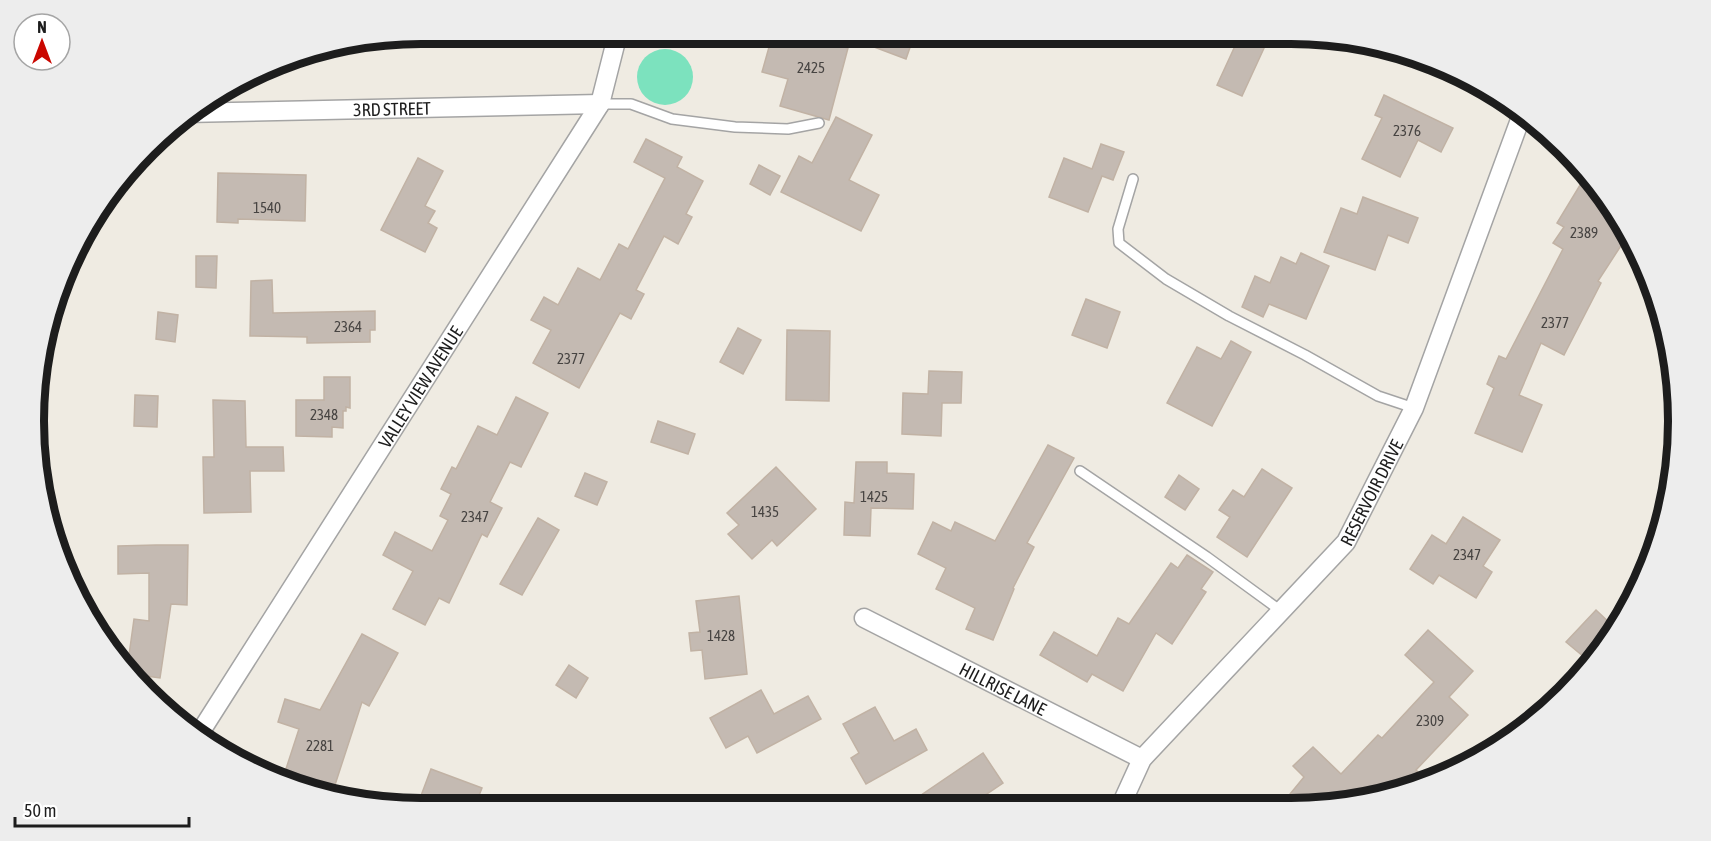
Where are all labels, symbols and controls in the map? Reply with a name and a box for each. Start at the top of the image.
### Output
north arrow [12,12,72,72]
text: N [37,18,47,36]
house number: 2425 [797,59,825,76]
street label: 3RD STREET [353,97,431,120]
house number: 2376 [1393,122,1421,139]
house number: 1540 [253,199,281,216]
house number: 2389 [1570,224,1598,241]
house number: 2377 [1541,314,1569,331]
house number: 2364 [334,318,362,335]
street label: VALLEY VIEW AVENUE [374,322,467,451]
house number: 2377 [557,350,585,367]
house number: 2348 [310,406,338,423]
street label: RESERVOIR DRIVE [1336,436,1407,549]
house number: 1425 [860,488,888,505]
house number: 1435 [751,503,779,520]
house number: 2347 [461,508,489,525]
house number: 2347 [1453,546,1481,563]
house number: 1428 [707,627,735,644]
street label: HILLRISE LANE [956,658,1050,719]
house number: 2309 [1416,712,1444,729]
house number: 2281 [306,737,334,754]
scale bar [15,790,189,828]
text: 50 m [24,800,56,821]

